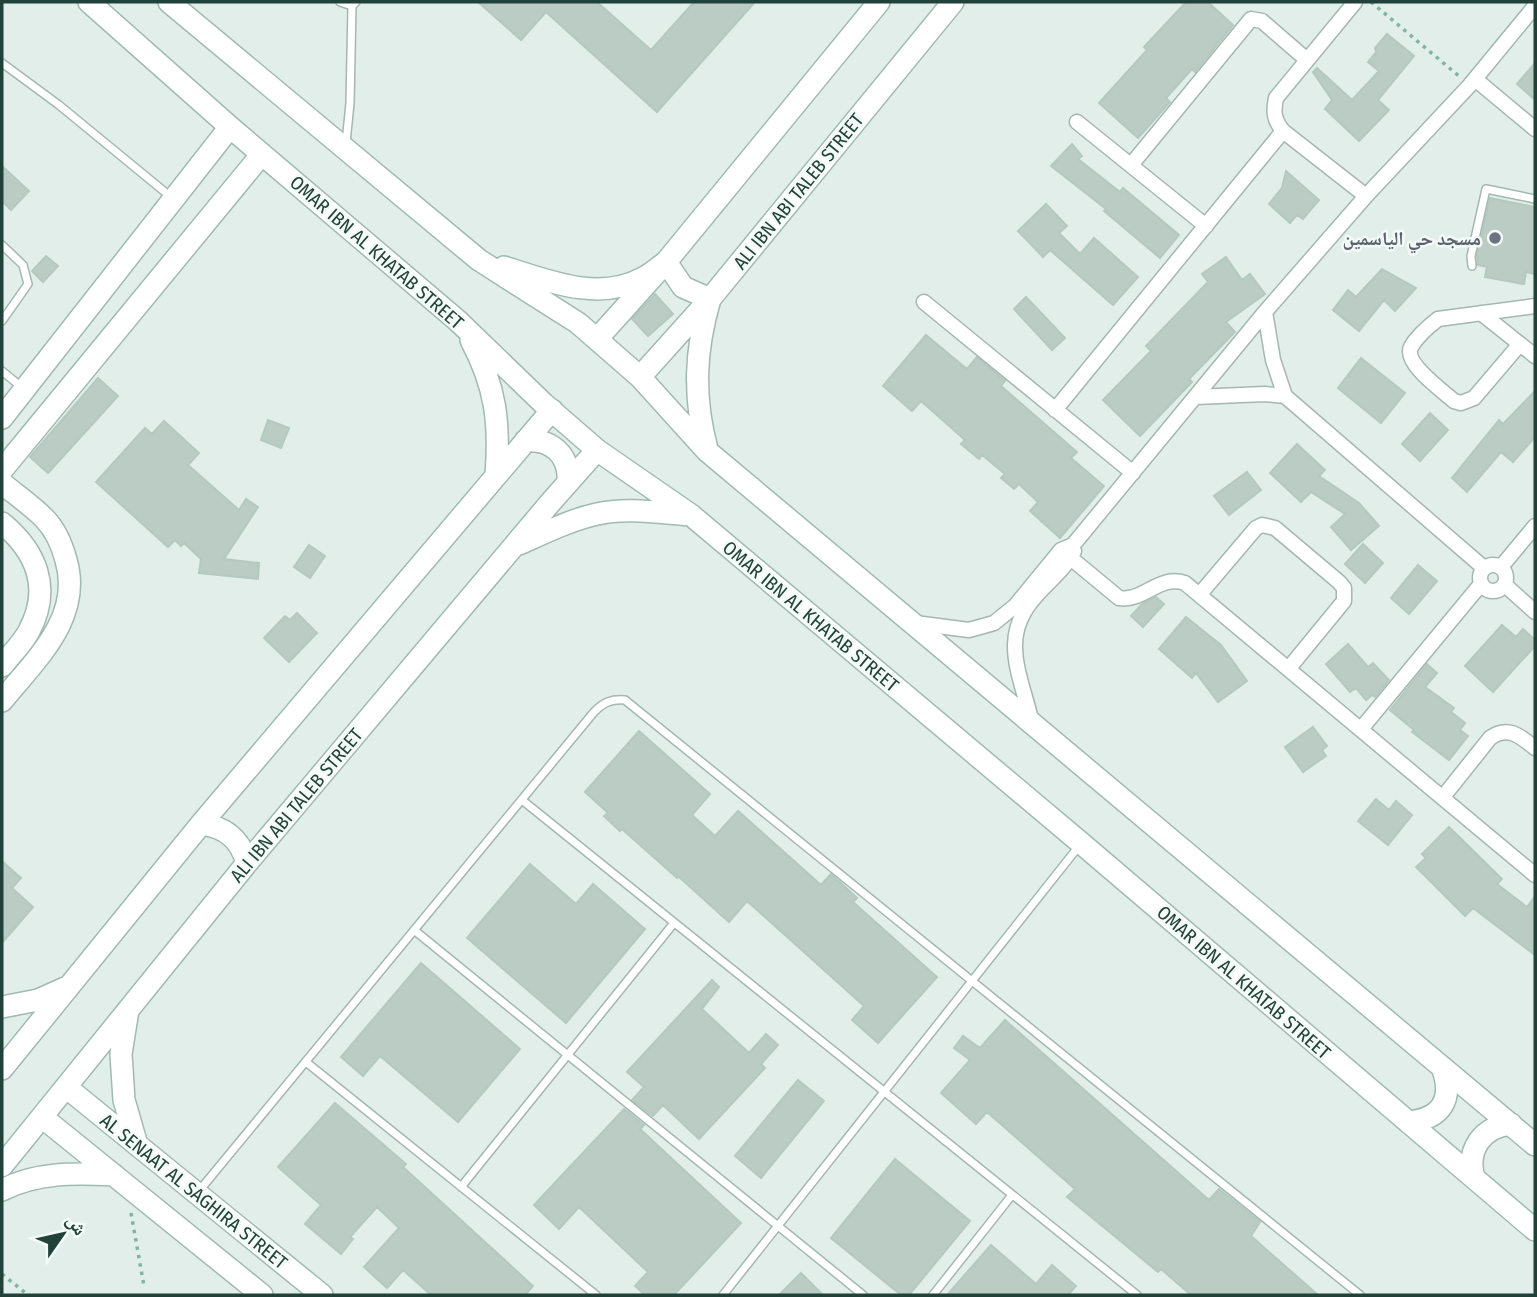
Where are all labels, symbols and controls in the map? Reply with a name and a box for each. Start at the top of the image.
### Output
street label: ALI IBN ABI TALEB STREET [728,109,868,274]
street label: OMAR IBN AL KHATAB STREET [285,171,468,334]
place label: مسجد حي الياسمين [1343,227,1481,254]
marker: مسجد حي الياسمين [1487,230,1503,246]
street label: OMAR IBN AL KHATAB STREET [718,536,903,697]
street label: ALI IBN ABI TALEB STREET [225,724,368,887]
street label: OMAR IBN AL KHATAB STREET [1152,901,1335,1064]
street label: AL SENAAT AL SAGHIRA STREET [96,1109,292,1274]
north arrow [28,1199,98,1269]
text: ش [62,1210,92,1240]

